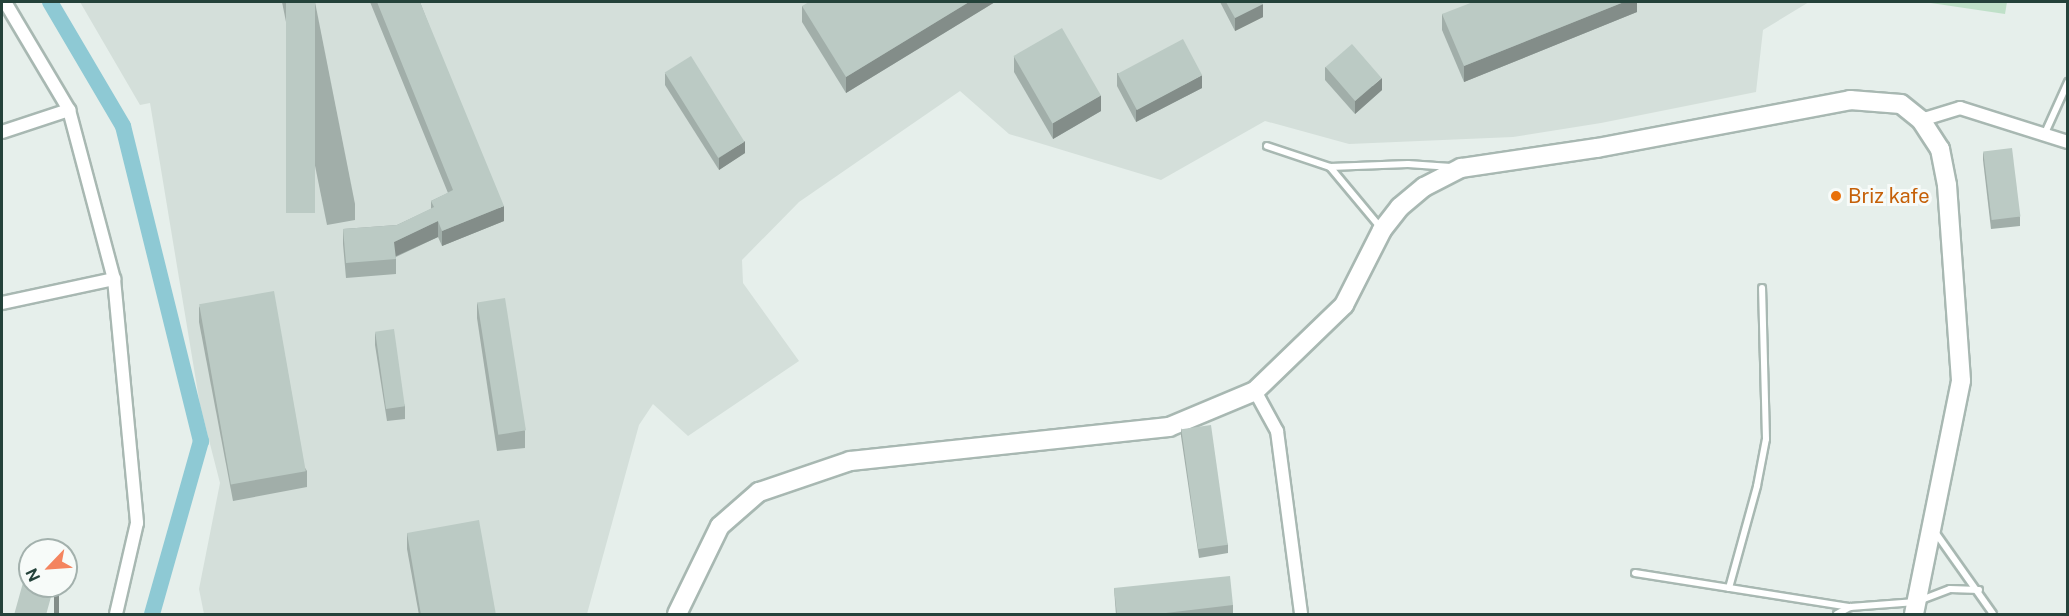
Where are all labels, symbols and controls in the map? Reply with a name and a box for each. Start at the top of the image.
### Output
place label: Briz kafe [1848,184,1929,208]
marker: Briz kafe [1829,189,1843,203]
north arrow [18,538,78,598]
text: N [22,565,44,585]

